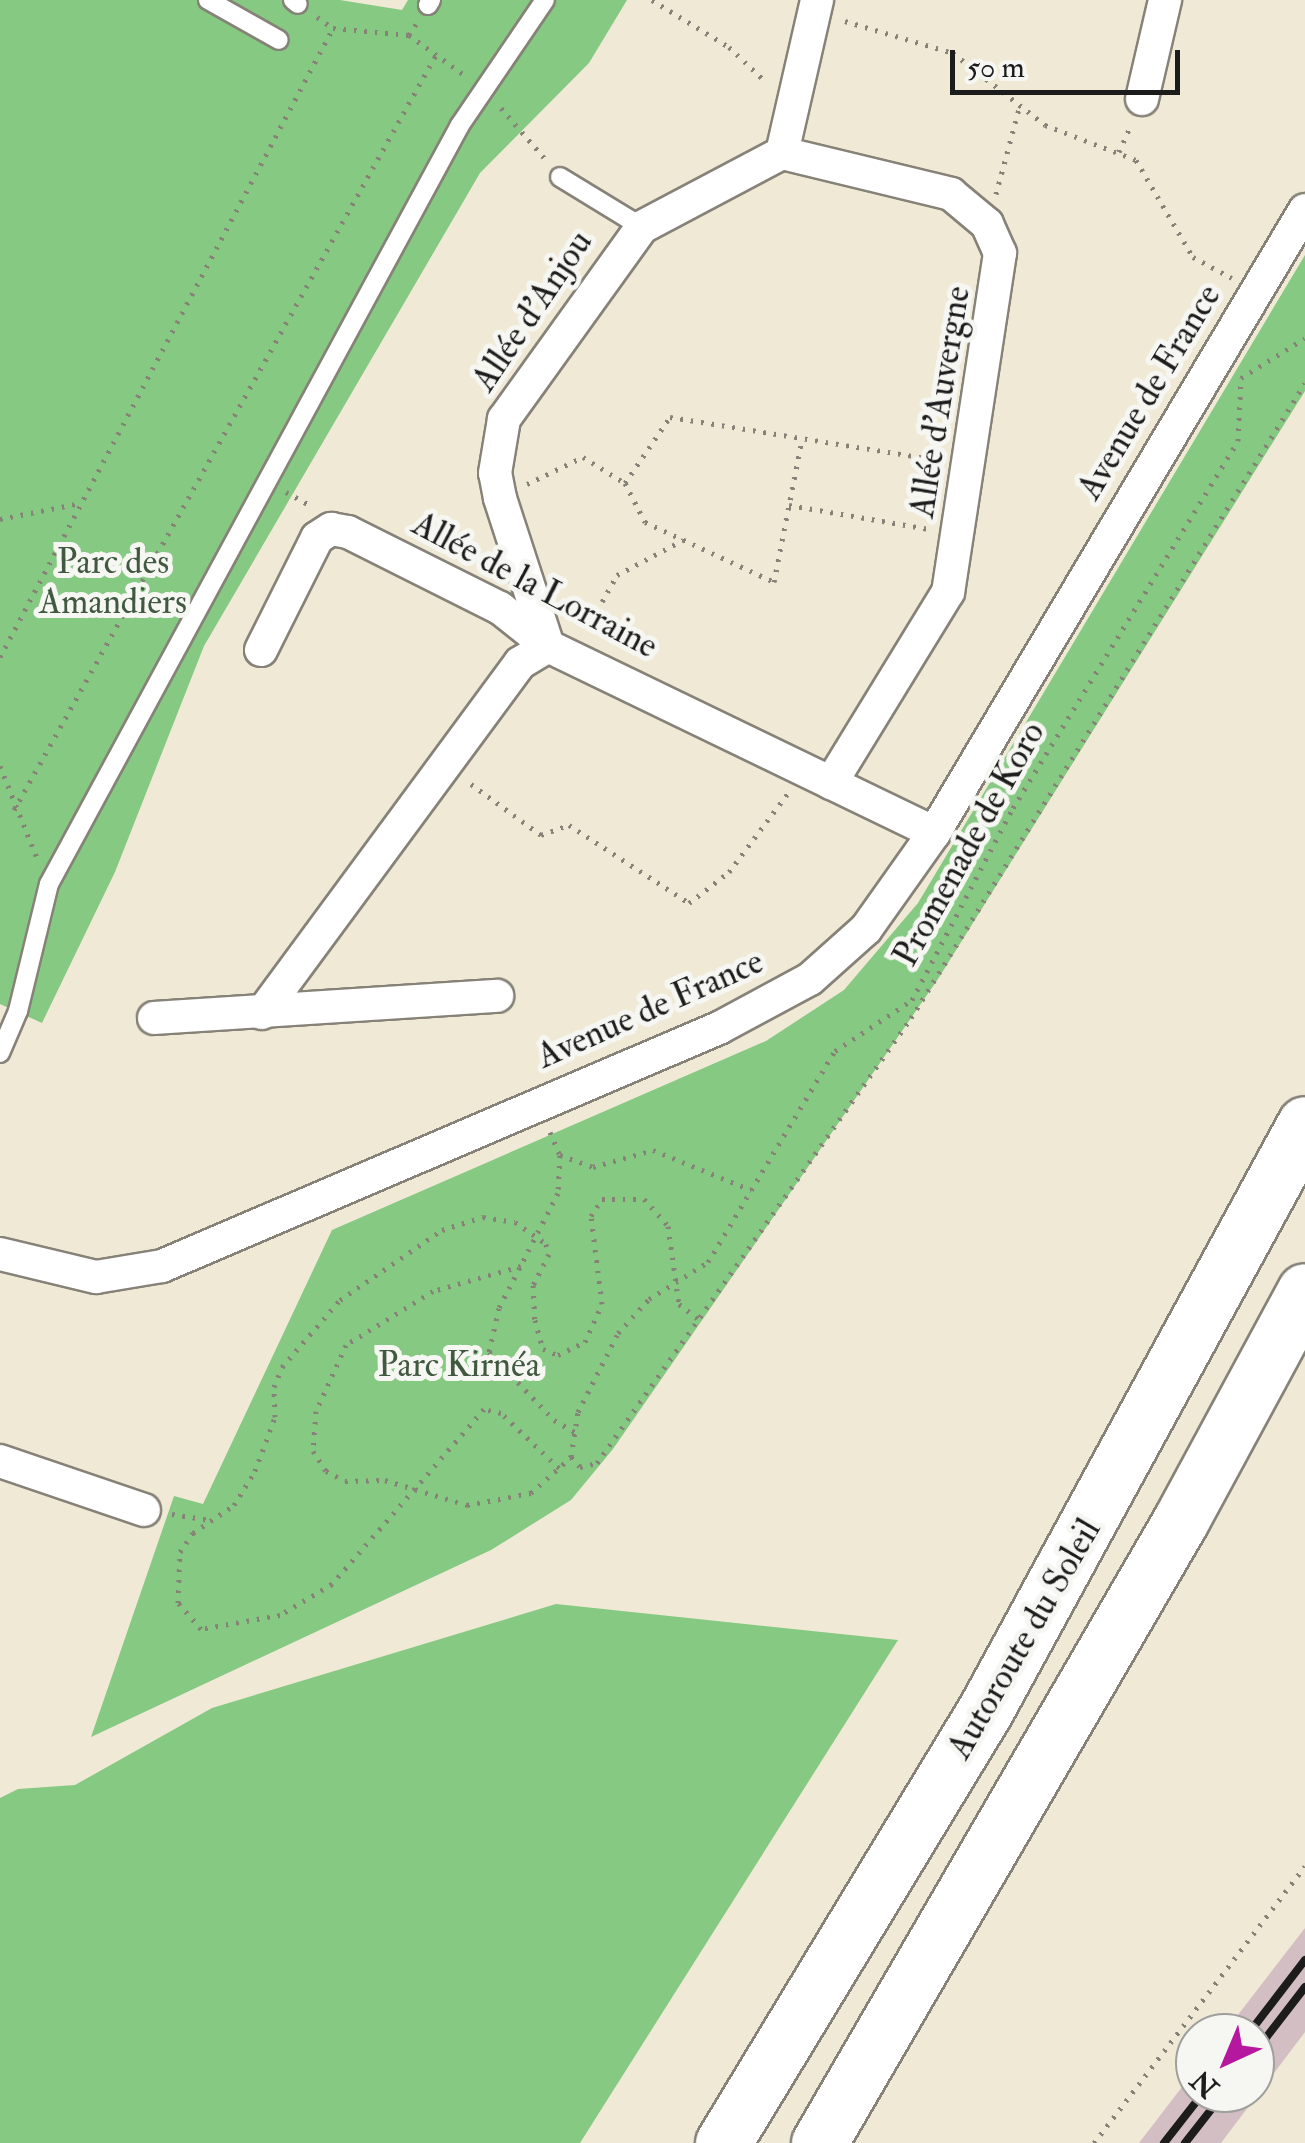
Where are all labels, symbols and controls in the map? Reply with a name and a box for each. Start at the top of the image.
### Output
scale bar [955,30,1185,92]
text: 50 m [967,49,1025,86]
street label: Allée d'Anjou [463,223,601,399]
street label: Avenue de France [1068,277,1230,507]
street label: Allée d'Auvergne [901,283,979,521]
street label: Allée de la Lorraine [405,503,665,667]
park label: Parc des Amandiers [39,541,187,623]
street label: Promenade de Koro [884,714,1054,974]
street label: Avenue de France [530,940,770,1078]
park label: Parc Kirnéa [378,1344,540,1386]
street label: Autoroute du Soleil [938,1512,1110,1766]
north arrow [1175,2013,1275,2113]
text: N [1184,2062,1226,2105]

